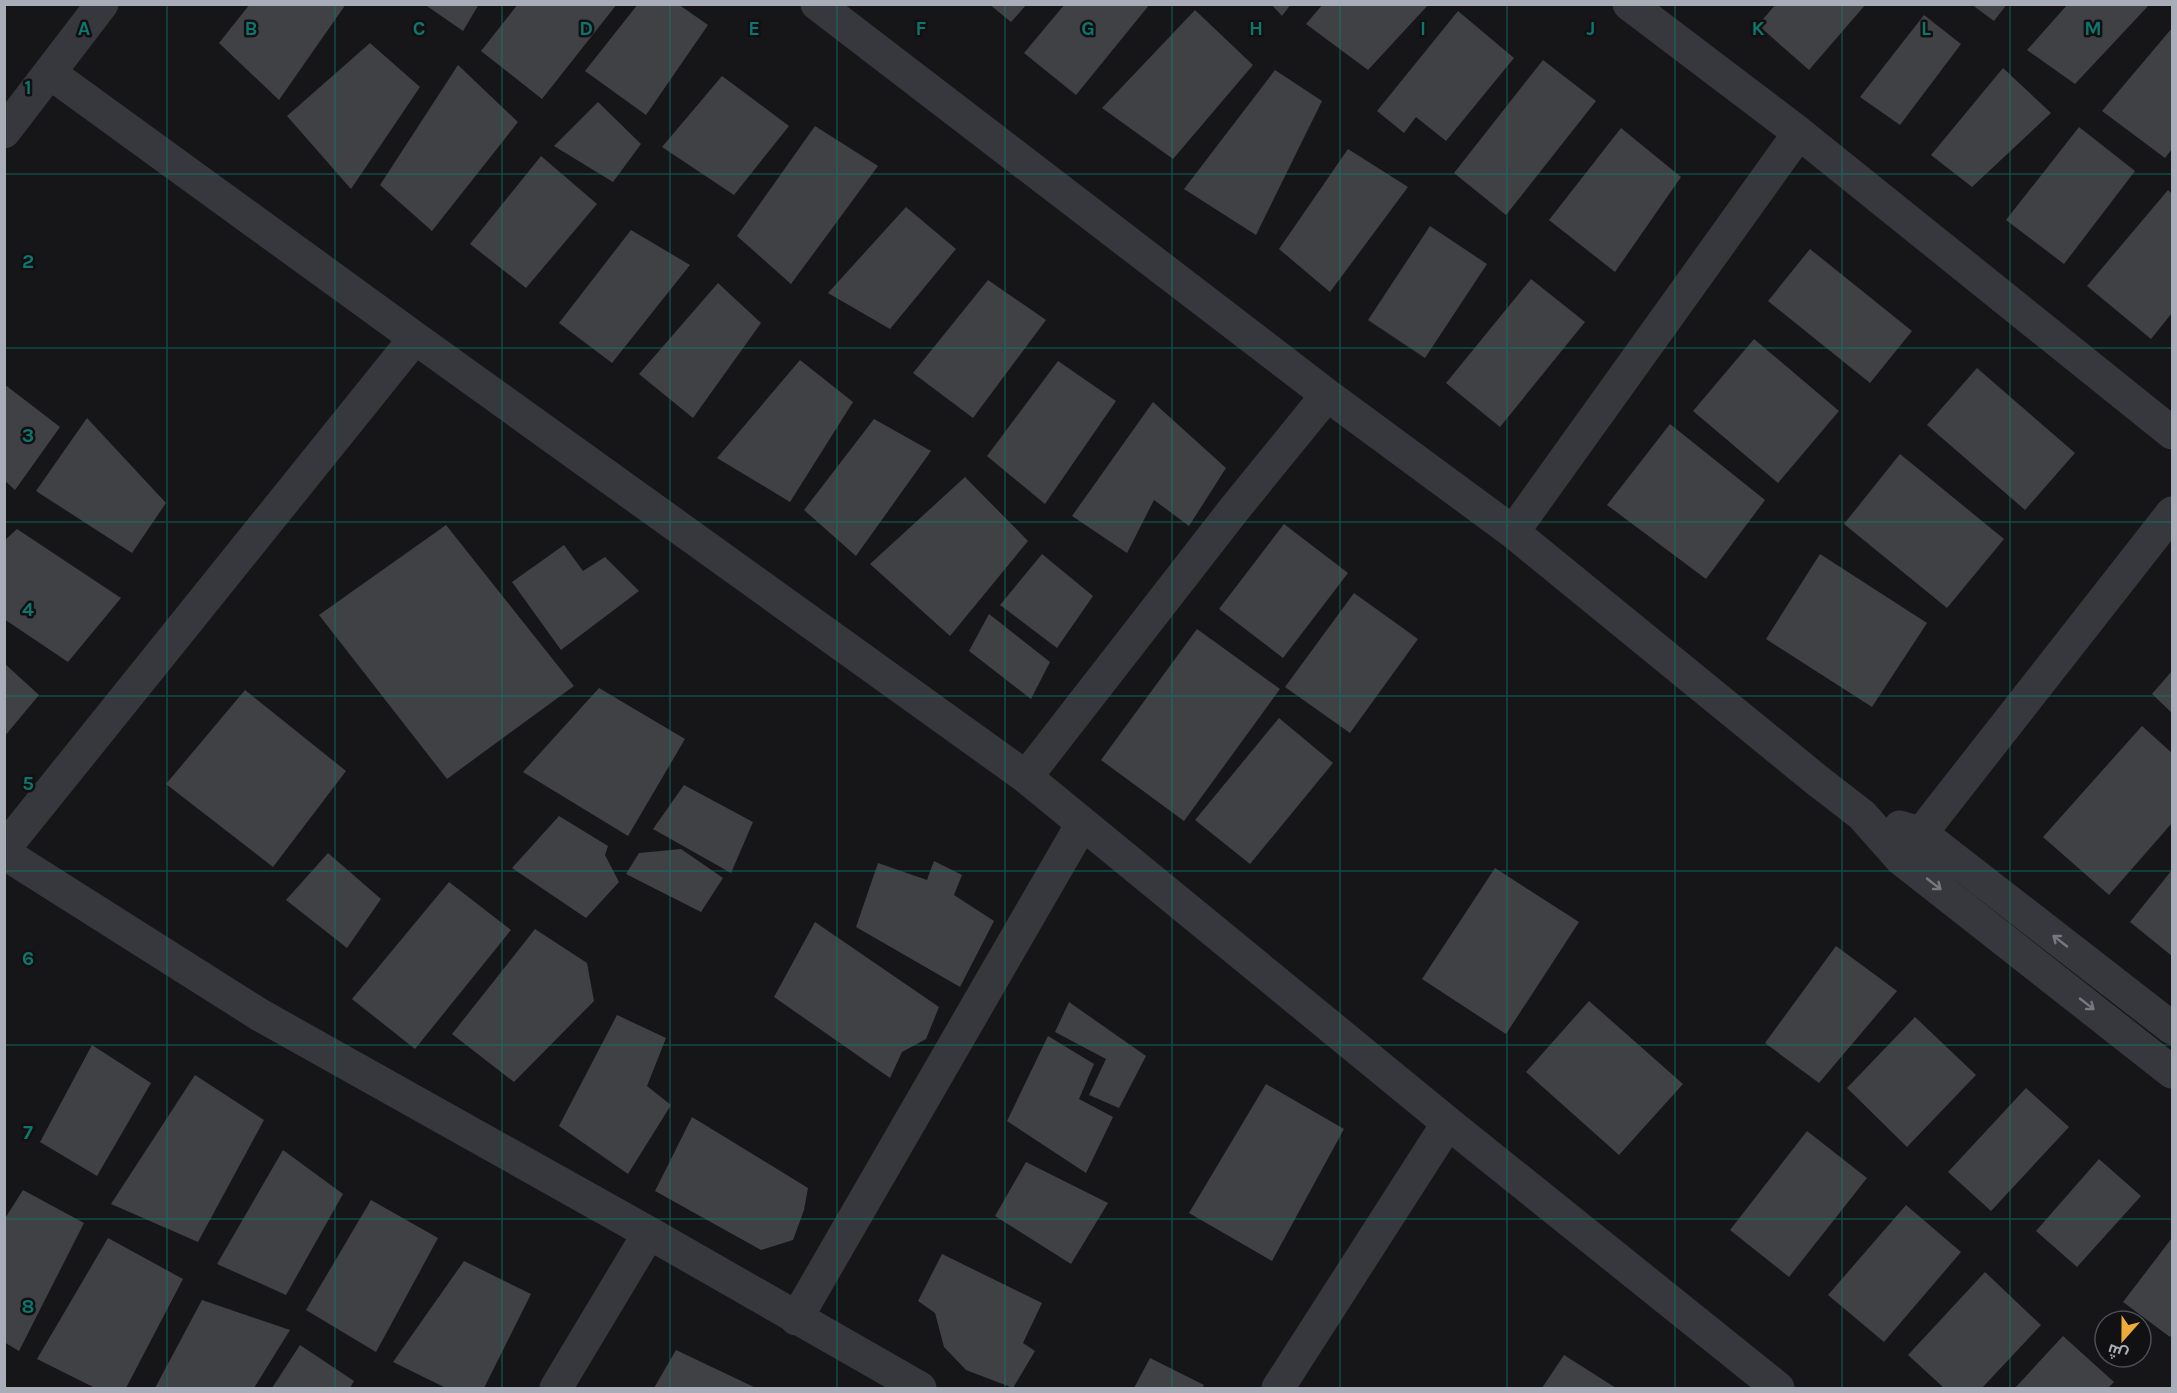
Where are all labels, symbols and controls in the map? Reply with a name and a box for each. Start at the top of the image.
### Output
text: A [78,17,91,40]
text: B [245,17,257,40]
text: C [413,17,425,40]
text: D [579,17,593,40]
text: E [748,17,760,40]
text: F [916,17,927,40]
text: G [1081,17,1095,40]
text: H [1249,17,1263,40]
text: I [1420,17,1426,40]
text: J [1587,17,1595,40]
text: K [1751,17,1765,40]
text: L [1921,17,1931,40]
text: M [2084,17,2102,40]
text: 1 [24,76,32,99]
text: 2 [22,250,34,273]
text: 3 [22,424,34,447]
text: 4 [22,598,34,621]
text: 5 [22,772,34,795]
one-way arrow [1925,878,1941,891]
one-way arrow [2052,934,2068,947]
text: 6 [22,947,34,970]
one-way arrow [2079,998,2095,1011]
text: 7 [23,1121,33,1144]
text: 8 [22,1295,34,1318]
north arrow [2093,1309,2153,1369]
text: ش [2105,1340,2131,1365]

